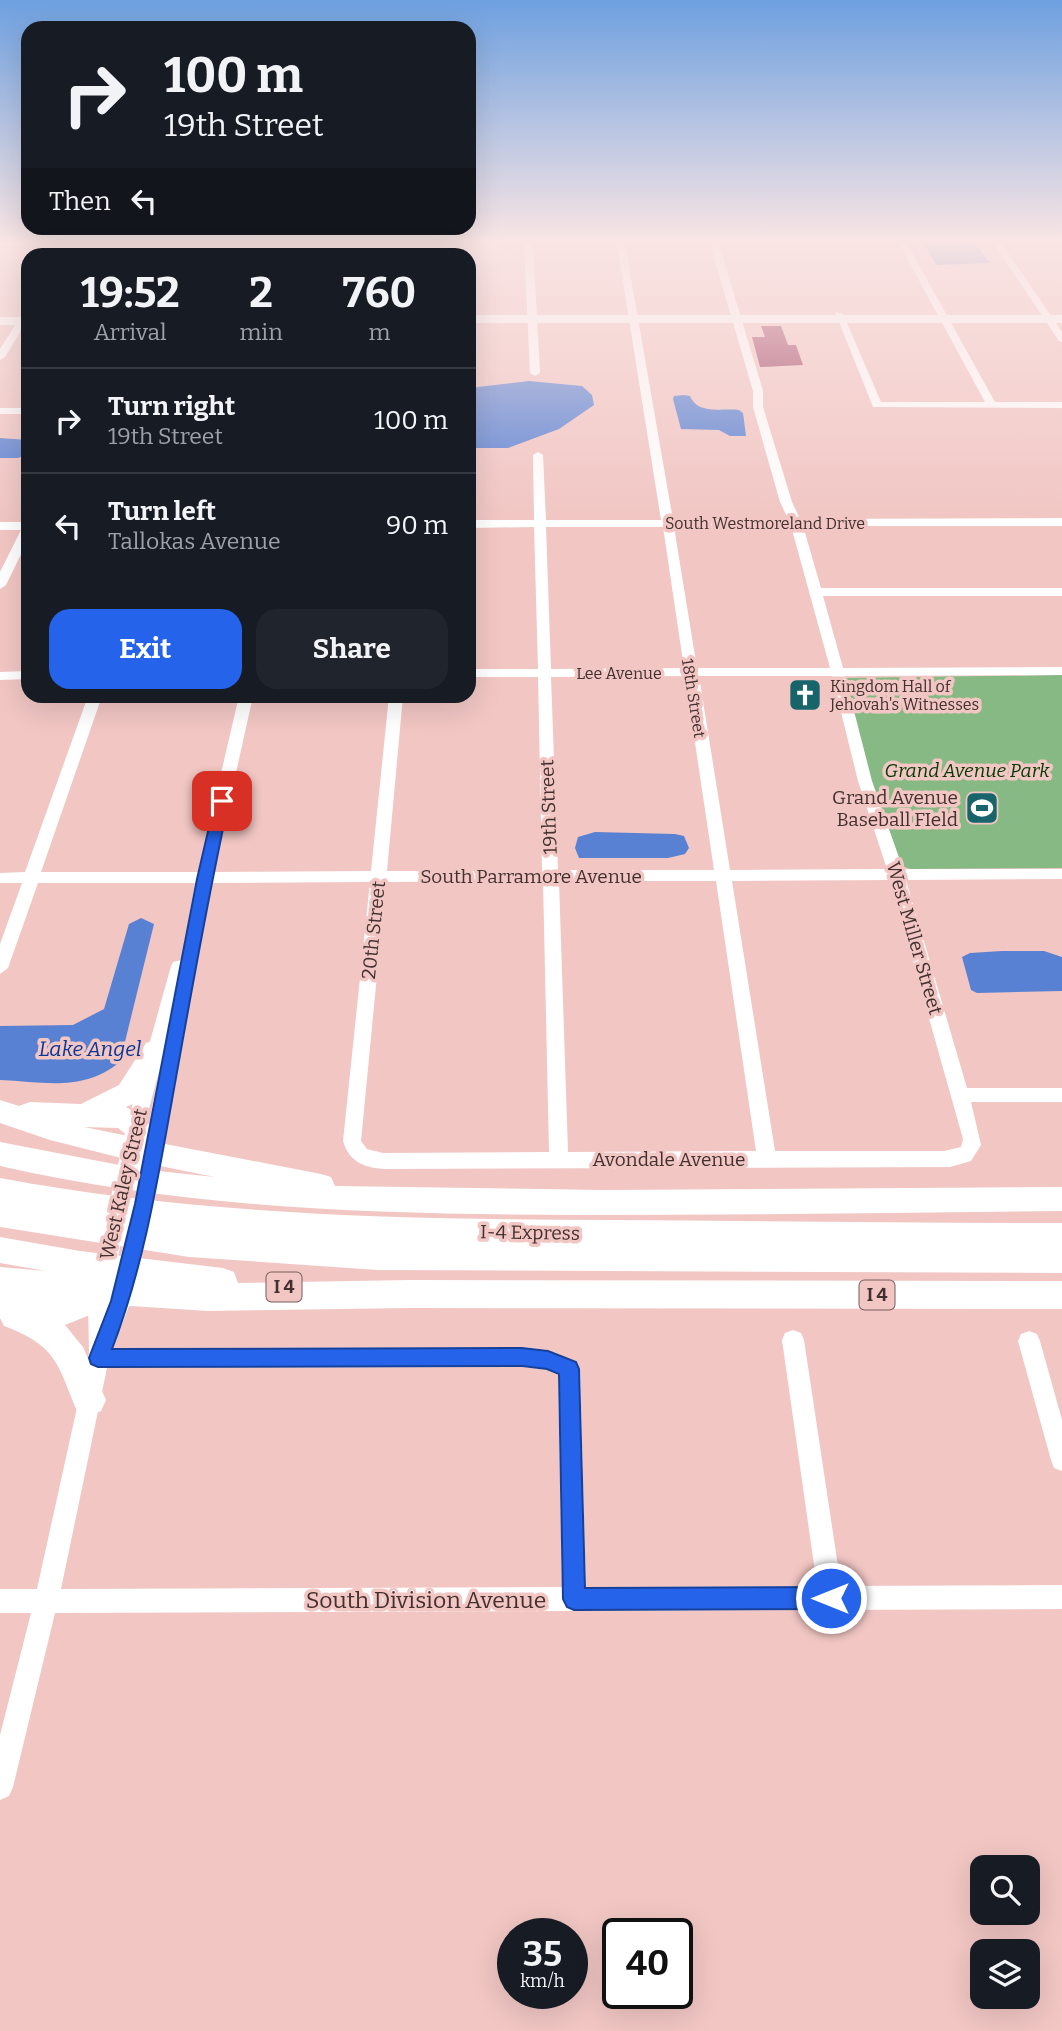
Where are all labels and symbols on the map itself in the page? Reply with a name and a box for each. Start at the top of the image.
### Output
street label: South Westmoreland Drive [665,514,865,533]
street label: 18th Street [678,657,709,739]
street label: Lee Avenue [576,664,662,683]
church icon: Kingdom Hall of Jehovah's Witnesses [786,676,824,714]
place label: Kingdom Hall of Jehovah's Witnesses [829,677,979,714]
street label: 19th Street [535,759,562,855]
park label: Grand Avenue Park [884,759,1050,782]
pin [192,771,252,831]
place label: Grand Avenue Baseball FIeld [832,786,958,831]
sports icon: Grand Avenue Baseball FIeld [963,789,1001,827]
street label: West Miller Street [882,859,947,1017]
street label: South Parramore Avenue [420,865,642,888]
street label: 20th Street [357,880,390,980]
water label: Lake Angel [38,1036,142,1062]
street label: West Kaley Street [95,1106,152,1262]
street label: Avondale Avenue [592,1148,746,1171]
street label: I-4 Express [480,1220,580,1245]
road number: I 4 [266,1272,302,1302]
road number: I 4 [860,1280,894,1310]
position arrow [794,1561,868,1635]
street label: South Division Avenue [306,1586,546,1614]
speed limit sign: 40 [602,1918,693,2009]

